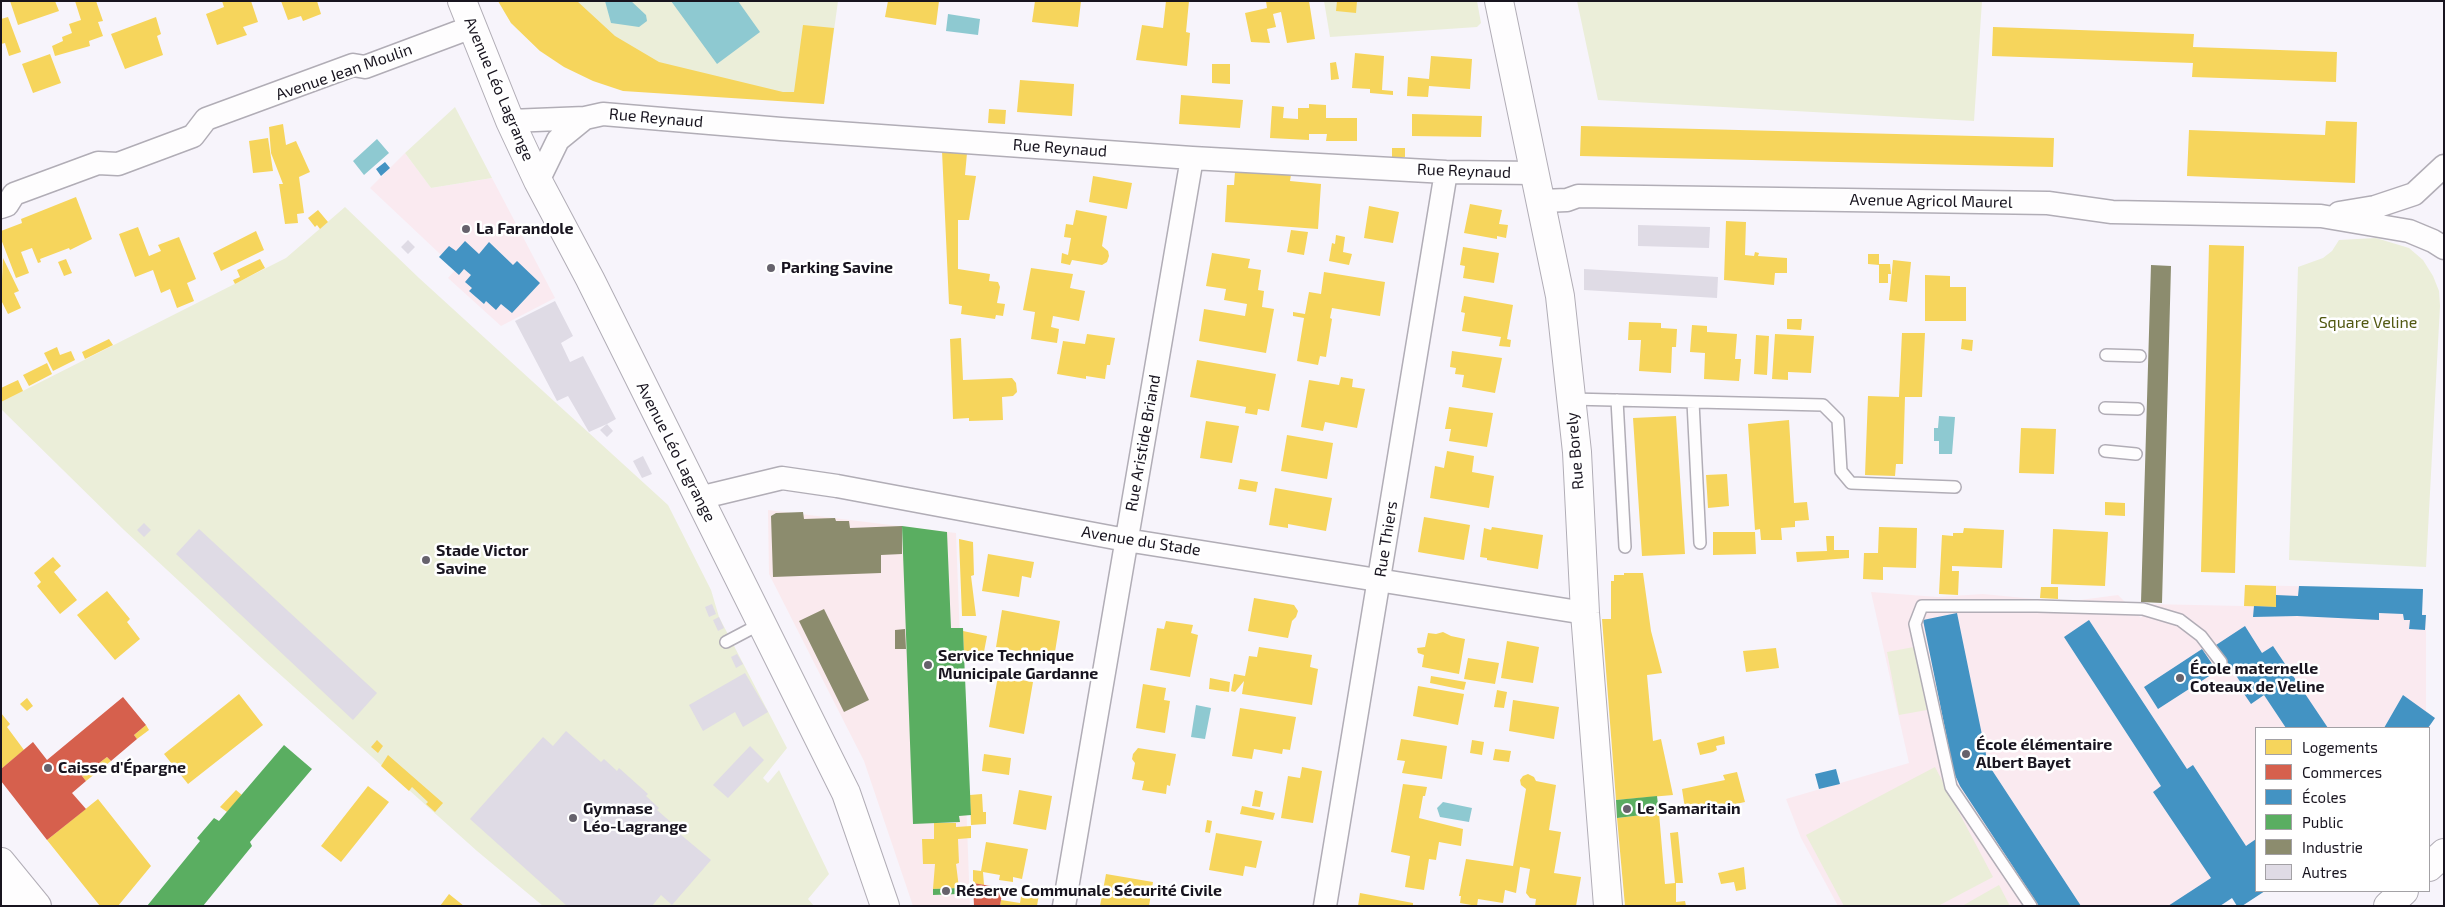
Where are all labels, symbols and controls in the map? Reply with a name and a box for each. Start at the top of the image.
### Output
street label: Avenue Léo Lagrange [460,14,538,164]
street label: Avenue Jean Moulin [273,40,415,104]
street label: Rue Reynaud [608,104,704,132]
street label: Rue Reynaud [1012,135,1108,161]
street label: Rue Reynaud [1417,160,1511,182]
street label: Avenue Agricol Maurel [1849,190,2013,212]
place label: La Farandole [476,219,574,239]
marker: La Farandole [460,223,472,235]
place label: Parking Savine [781,258,893,278]
marker: Parking Savine [765,262,777,274]
park label: Square Veline [2319,313,2417,333]
street label: Rue Aristide Briand [1122,373,1164,513]
street label: Avenue Léo Lagrange [632,379,720,525]
street label: Rue Borely [1562,411,1588,491]
street label: Rue Thiers [1371,500,1401,578]
street label: Avenue du Stade [1080,522,1202,560]
place label: Stade Victor Savine [436,541,529,579]
marker: Stade Victor Savine [420,554,432,566]
place label: Service Technique Municipale Gardanne [938,646,1098,684]
marker: Service Technique Municipale Gardanne [922,659,934,671]
place label: École maternelle Coteaux de Veline [2190,659,2325,697]
marker: École maternelle Coteaux de Veline [2174,672,2186,684]
legend [2255,727,2430,892]
place label: École élémentaire Albert Bayet [1976,735,2112,773]
text: Logements [2302,738,2378,756]
marker: École élémentaire Albert Bayet [1960,748,1972,760]
place label: Caisse d'Épargne [58,758,186,778]
marker: Caisse d'Épargne [42,762,54,774]
text: Commerces [2302,763,2382,781]
text: Écoles [2302,788,2346,806]
place label: Gymnase Léo-Lagrange [583,799,687,837]
place label: Le Samaritain [1637,799,1741,819]
marker: Le Samaritain [1621,803,1633,815]
marker: Gymnase Léo-Lagrange [567,812,579,824]
text: Public [2302,813,2343,831]
text: Industrie [2302,838,2363,856]
text: Autres [2302,863,2347,881]
place label: Réserve Communale Sécurité Civile [956,881,1222,901]
marker: Réserve Communale Sécurité Civile [940,885,952,897]

